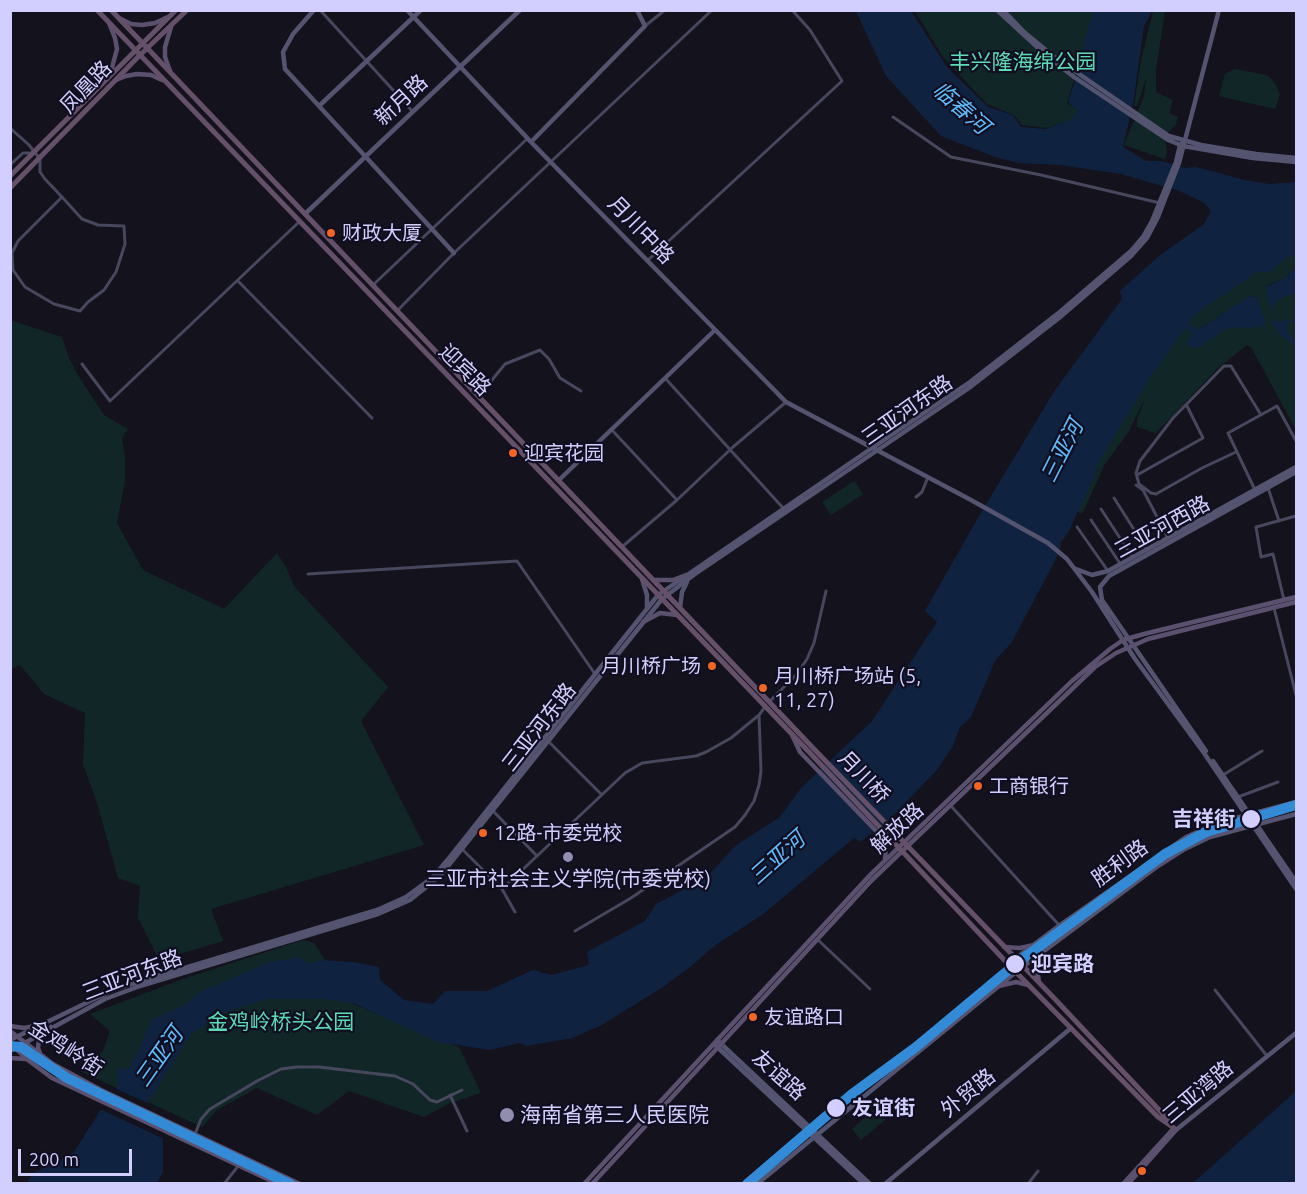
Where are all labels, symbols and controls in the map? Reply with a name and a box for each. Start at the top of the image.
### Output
park label: 丰兴隆海绵公园 [950,49,1096,75]
street label: 凤凰路 [55,56,117,118]
street label: 新月路 [369,69,433,131]
water label: 临春河 [927,76,995,140]
street label: 月川中路 [603,191,679,269]
place label: 财政大厦 [342,221,422,245]
marker: 财政大厦 [325,227,337,239]
street label: 迎宾路 [434,339,496,401]
street label: 三亚河东路 [857,370,957,450]
water label: 三亚河 [1035,416,1089,486]
place label: 迎宾花园 [524,441,604,465]
marker: 迎宾花园 [507,447,519,459]
street label: 三亚河西路 [1110,491,1214,563]
place label: 月川桥广场 [601,654,701,678]
marker: 月川桥广场 [706,660,718,672]
place label: 月川桥广场站 (5, 11, 27) [774,664,921,711]
street label: 三亚河东路 [497,678,581,776]
marker: 月川桥广场站 (5, 11, 27) [757,682,769,694]
street label: 月川桥 [833,746,895,808]
place label: 工商银行 [989,774,1069,798]
marker: 工商银行 [972,780,984,792]
street label: 解放路 [865,797,929,859]
place label: 吉祥街 [1172,806,1235,832]
marker: 吉祥街 [1240,808,1262,830]
place label: 12路-市委党校 [494,821,622,845]
water label: 三亚河 [744,826,810,890]
marker: 12路-市委党校 [477,827,489,839]
street label: 胜利路 [1087,834,1153,892]
marker: 三亚市社会主义学院(市委党校) [561,850,575,864]
place label: 三亚市社会主义学院(市委党校) [425,866,711,892]
street label: 三亚河东路 [78,944,186,1006]
place label: 迎宾路 [1031,951,1094,977]
marker: 迎宾路 [1004,953,1026,975]
place label: 友谊路口 [764,1005,844,1029]
park label: 金鸡岭桥头公园 [208,1009,354,1035]
marker: 友谊路口 [747,1011,759,1023]
street label: 金鸡岭街 [24,1015,108,1081]
water label: 三亚河 [129,1022,189,1092]
street label: 友谊路 [747,1045,811,1105]
street label: 三亚湾路 [1158,1055,1238,1129]
street label: 外贸路 [936,1063,1000,1123]
place label: 友谊街 [852,1095,915,1121]
marker: 友谊街 [825,1097,847,1119]
place label: 海南省第三人民医院 [520,1102,709,1128]
marker: 海南省第三人民医院 [498,1106,516,1124]
scale bar [21,1137,135,1175]
text: 200 m [29,1149,79,1169]
unlabelled marker [1136,1165,1148,1177]

